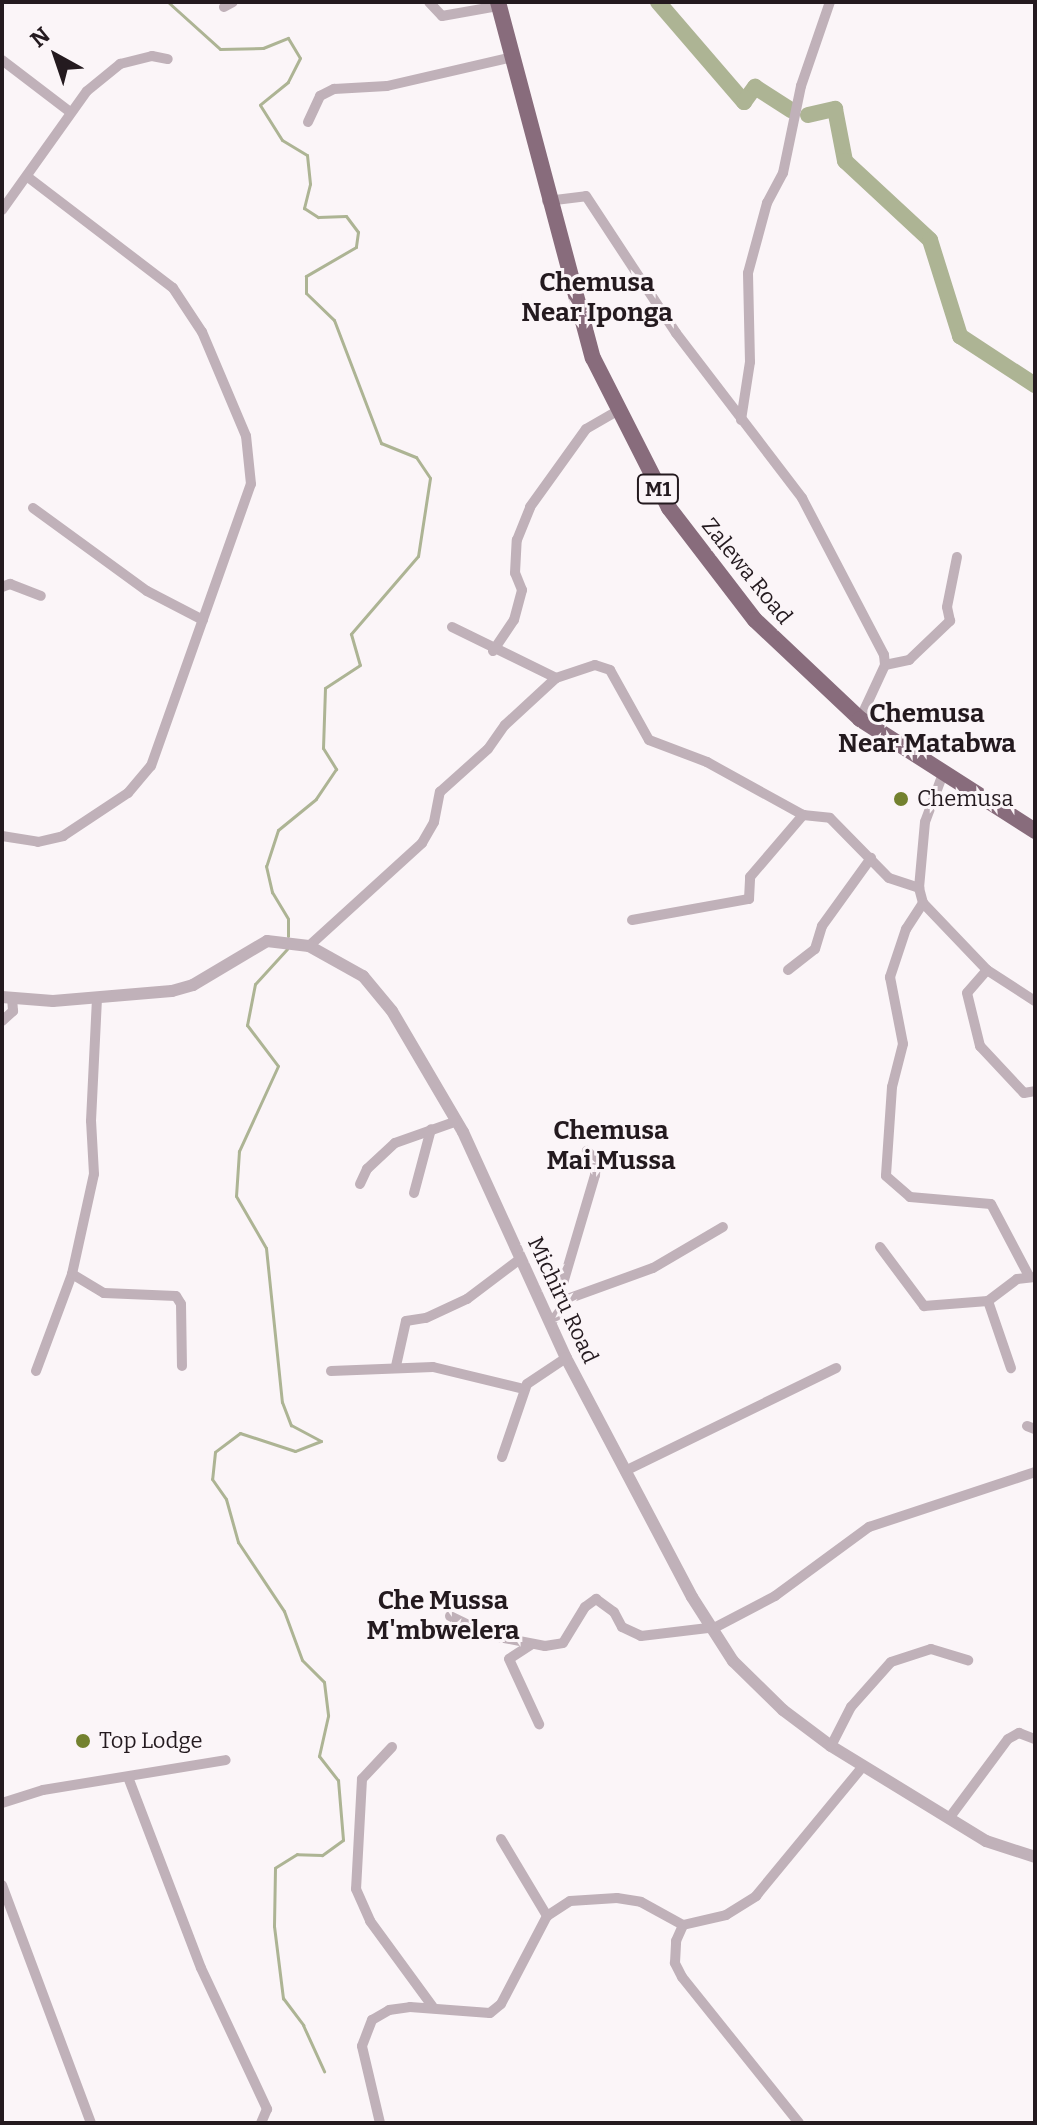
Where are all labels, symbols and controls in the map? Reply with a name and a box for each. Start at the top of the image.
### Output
north arrow [16,16,96,96]
text: N [25,21,55,53]
district label: Chemusa Near Iponga [521,267,673,328]
road number: M1 [636,473,680,505]
street label: Zalewa Road [696,513,798,629]
district label: Chemusa Near Matabwa [838,698,1016,760]
place label: Chemusa [917,786,1013,812]
marker: Chemusa [892,790,910,808]
district label: Chemusa Mai Mussa [546,1115,676,1176]
street label: Michiru Road [522,1232,604,1368]
district label: Che Mussa M'mbwelera [366,1585,520,1646]
place label: Top Lodge [99,1728,203,1754]
marker: Top Lodge [74,1732,92,1750]

